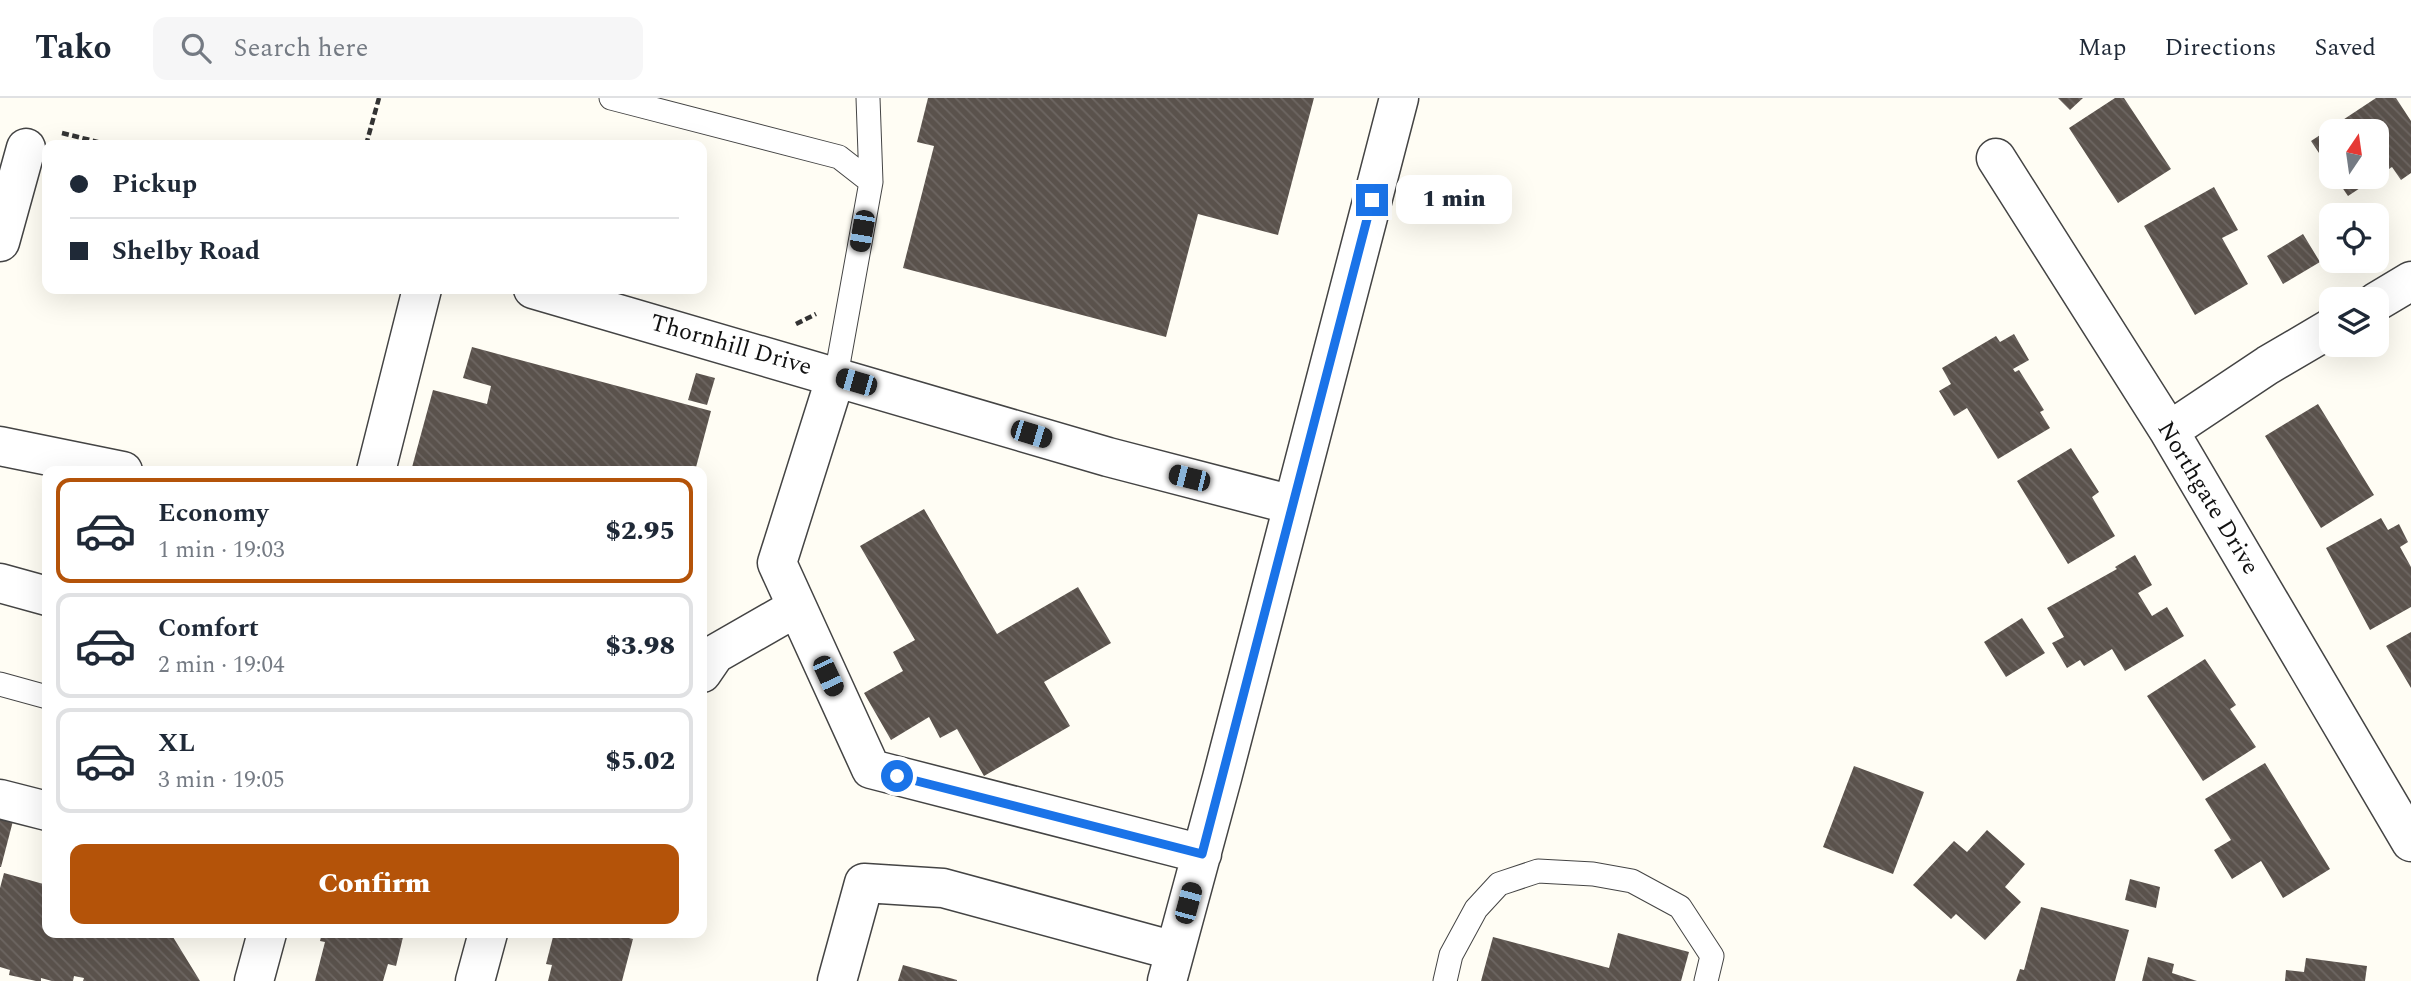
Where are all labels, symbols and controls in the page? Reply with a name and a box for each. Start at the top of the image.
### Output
search box [153,17,643,80]
text: Tako [35,23,111,73]
text: Search here [233,28,368,68]
icon: search [177,29,215,67]
text: Map [2078,30,2126,66]
text: Directions [2164,30,2276,66]
text: Saved [2314,30,2376,66]
north arrow [2319,119,2389,189]
map controls [2319,119,2389,357]
text: Pickup [112,164,197,204]
callout: 1 min [1396,176,1512,224]
text: 1 min [1422,182,1486,217]
route end [1356,184,1388,216]
button: locate [2319,203,2389,273]
car [849,208,876,254]
text: Shelby Road [112,231,260,271]
button: layers [2319,287,2389,357]
street label: Thornhill Drive [646,305,816,385]
car [833,366,880,398]
street label: Northgate Drive [2148,414,2268,582]
car [1008,418,1055,450]
car [1167,463,1212,493]
text: Economy [158,493,268,533]
icon: car [74,499,137,562]
text: $2.95 [605,511,675,551]
text: 1 min · 19:03 [158,533,285,568]
text: Comfort [158,608,259,648]
icon: car [74,614,137,677]
text: $3.98 [605,626,675,666]
text: 2 min · 19:04 [158,648,285,683]
car [810,653,847,699]
text: XL [158,723,195,763]
icon: car [74,729,137,792]
text: $5.02 [605,741,675,781]
route start [881,760,913,792]
text: 3 min · 19:05 [158,763,285,798]
button: Confirm [70,844,679,924]
car [1173,880,1204,926]

